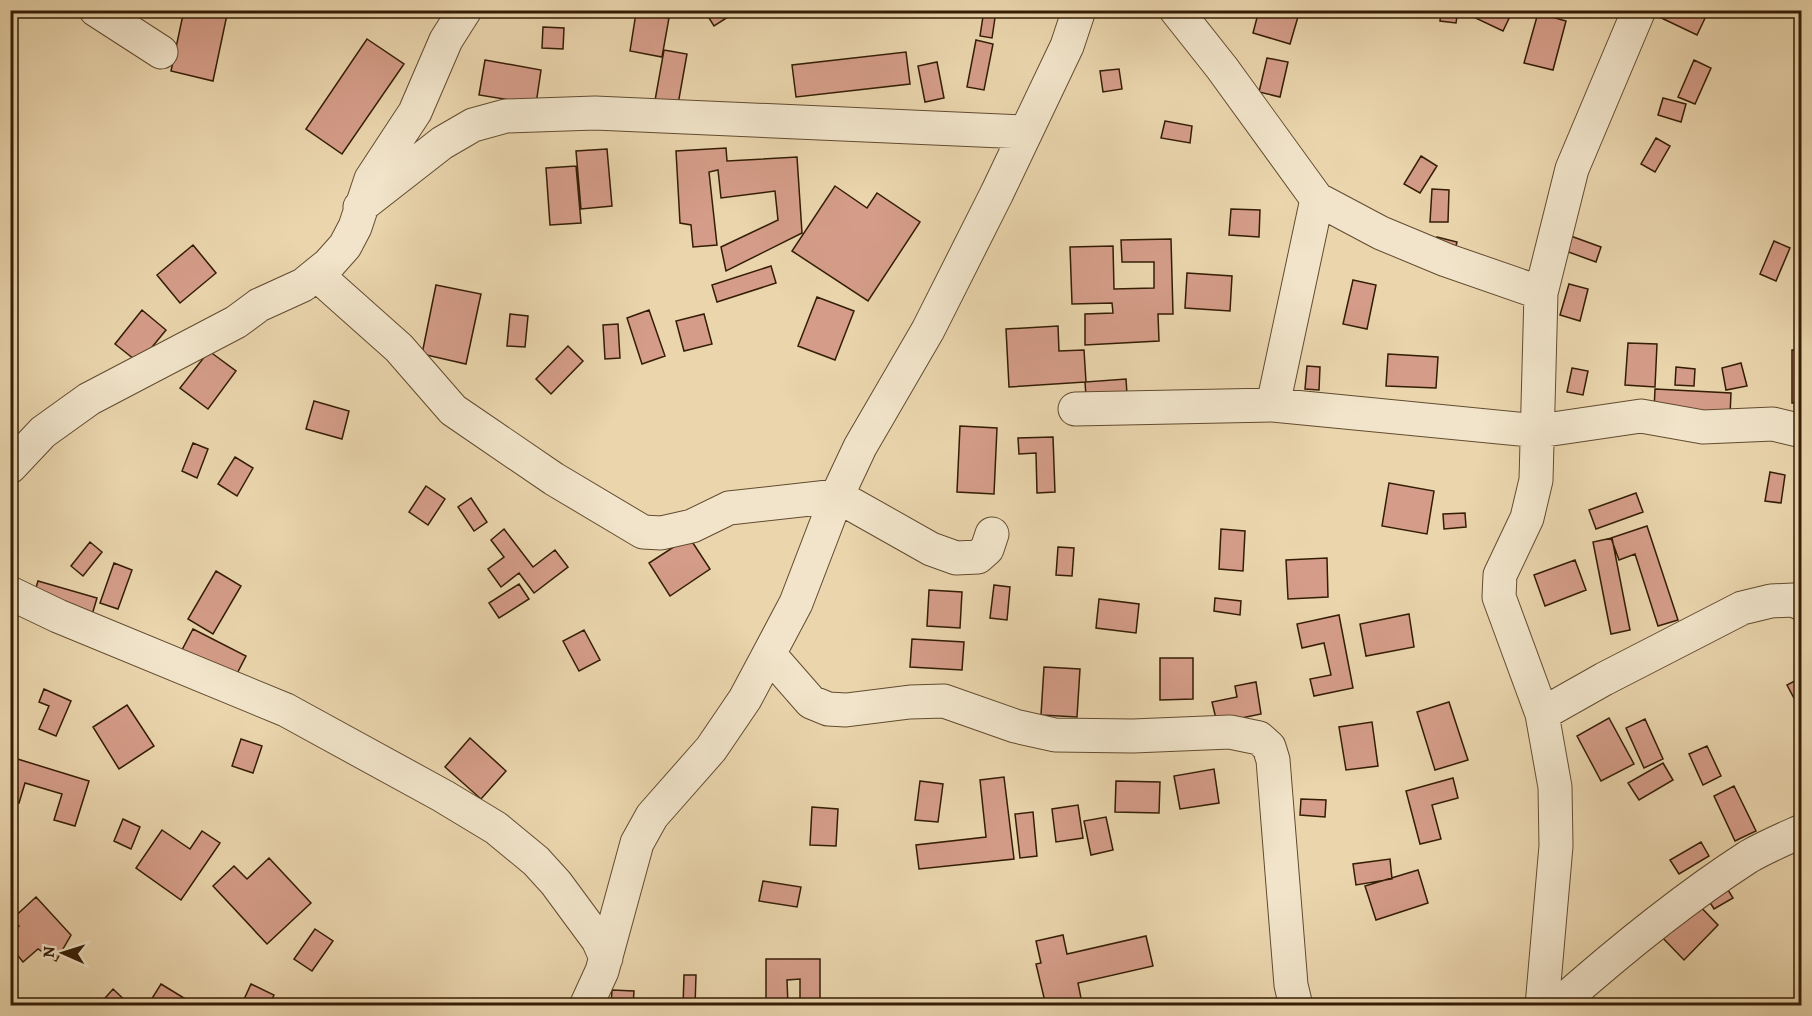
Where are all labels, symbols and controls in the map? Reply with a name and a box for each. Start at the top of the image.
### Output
north arrow [33,923,93,983]
text: N [38,946,60,959]

